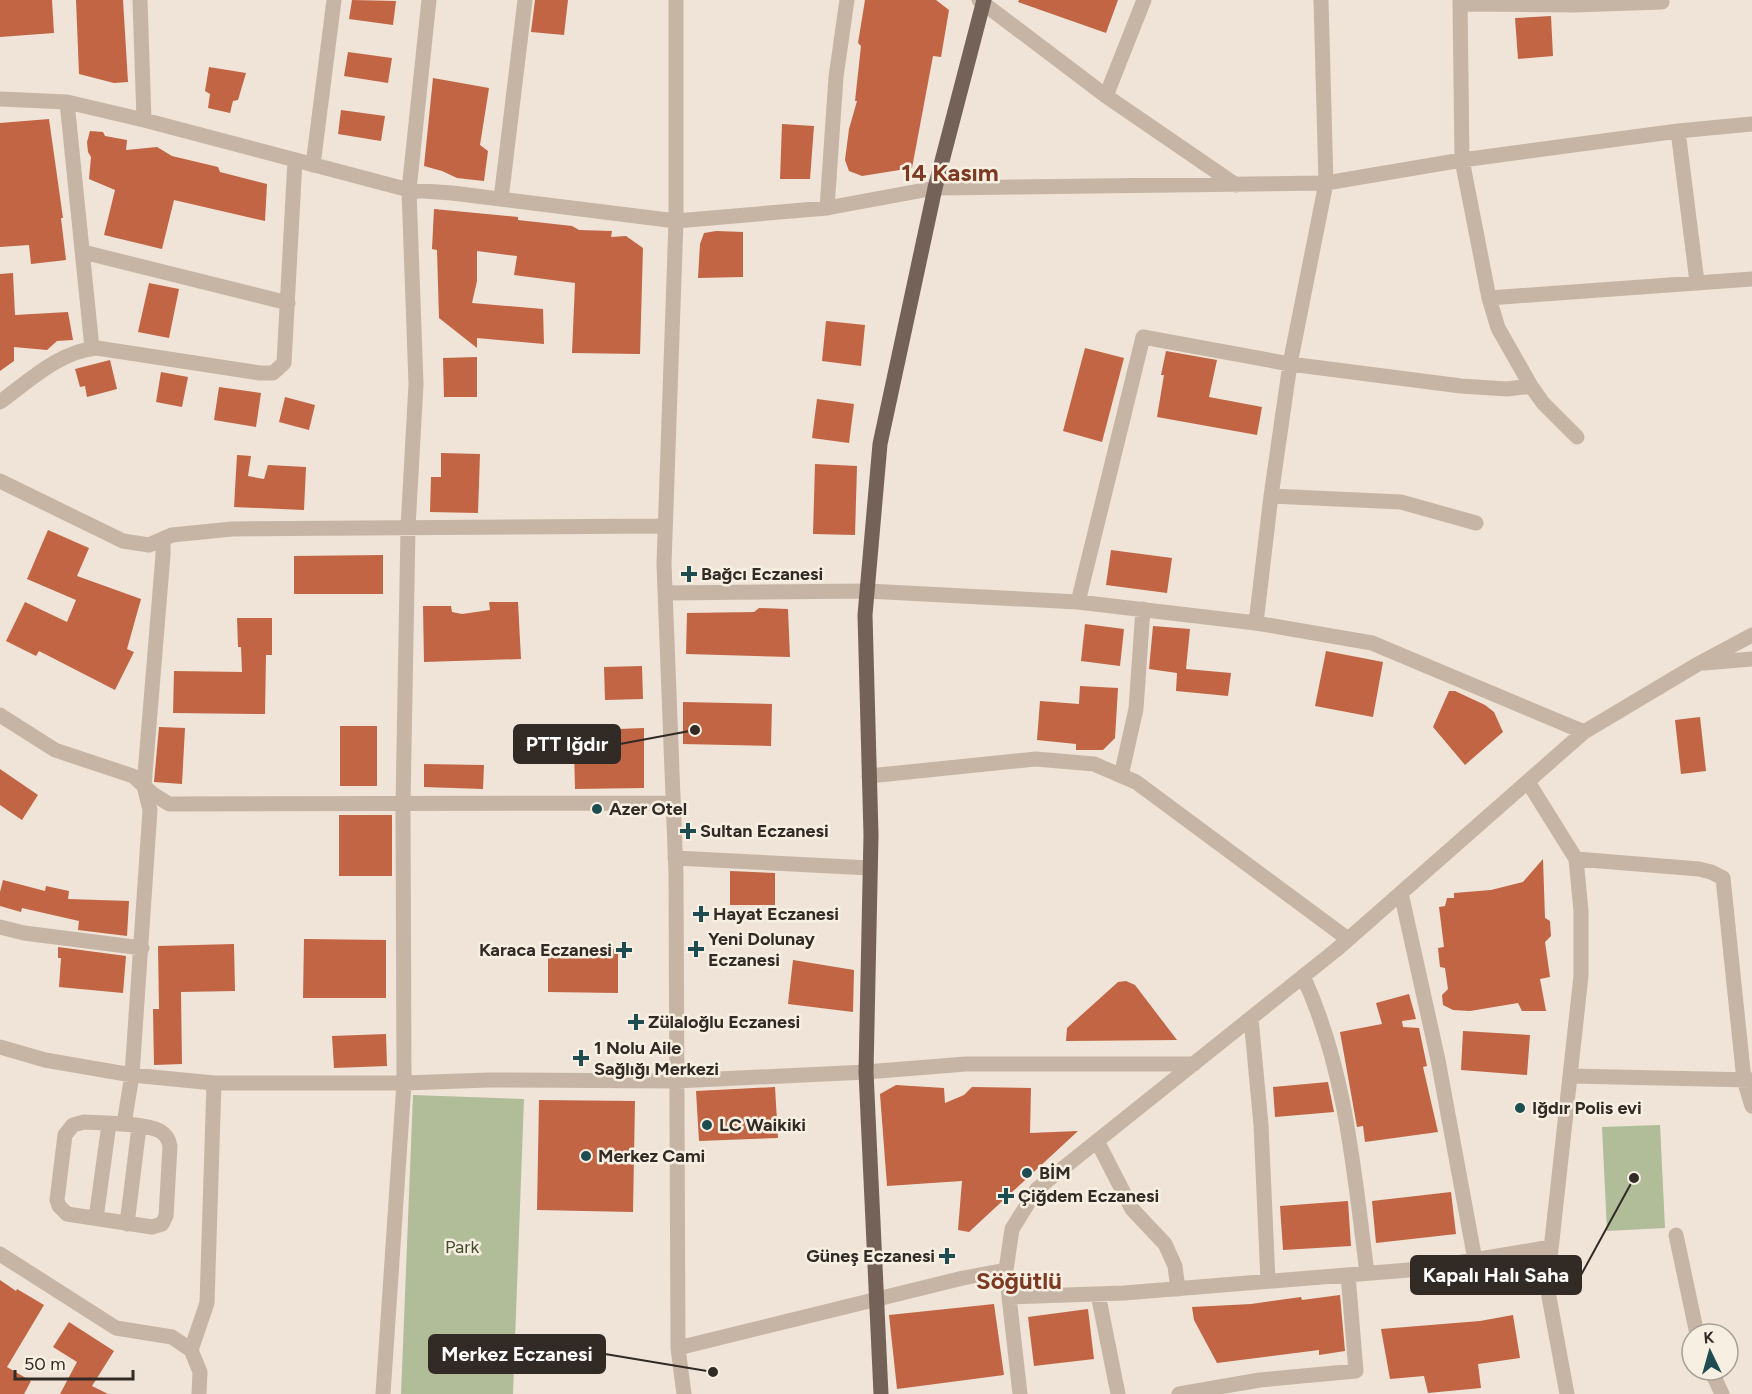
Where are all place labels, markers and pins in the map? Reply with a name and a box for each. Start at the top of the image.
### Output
place label: Bağcı Eczanesi [701,563,823,585]
marker: Bağcı Eczanesi [682,567,696,581]
callout: PTT Iğdır [514,725,620,763]
place label: Azer Otel [609,798,687,820]
marker: Azer Otel [590,802,604,816]
place label: Sultan Eczanesi [700,820,829,842]
marker: Sultan Eczanesi [681,824,695,838]
place label: Hayat Eczanesi [713,903,839,925]
marker: Hayat Eczanesi [694,907,708,921]
place label: Yeni Dolunay Eczanesi [708,928,816,971]
place label: Karaca Eczanesi [479,939,612,961]
marker: Yeni Dolunay Eczanesi [689,942,703,956]
marker: Karaca Eczanesi [617,943,631,957]
place label: Zülaloğlu Eczanesi [648,1011,800,1033]
marker: Zülaloğlu Eczanesi [629,1015,643,1029]
place label: 1 Nolu Aile Sağlığı Merkezi [594,1037,719,1080]
marker: 1 Nolu Aile Sağlığı Merkezi [572,1049,590,1067]
place label: Iğdır Polis evi [1532,1097,1642,1119]
marker: Iğdır Polis evi [1513,1101,1527,1115]
place label: LC Waikiki [719,1114,806,1136]
marker: LC Waikiki [700,1118,714,1132]
place label: Merkez Cami [598,1145,705,1167]
marker: Merkez Cami [579,1149,593,1163]
place label: BİM [1039,1162,1071,1184]
marker: BİM [1020,1166,1034,1180]
place label: Çiğdem Eczanesi [1018,1185,1159,1207]
marker: Çiğdem Eczanesi [999,1189,1013,1203]
place label: Güneş Eczanesi [806,1245,935,1267]
marker: Güneş Eczanesi [940,1249,954,1263]
callout: Kapalı Halı Saha [1411,1256,1581,1294]
callout: Merkez Eczanesi [429,1335,605,1373]

